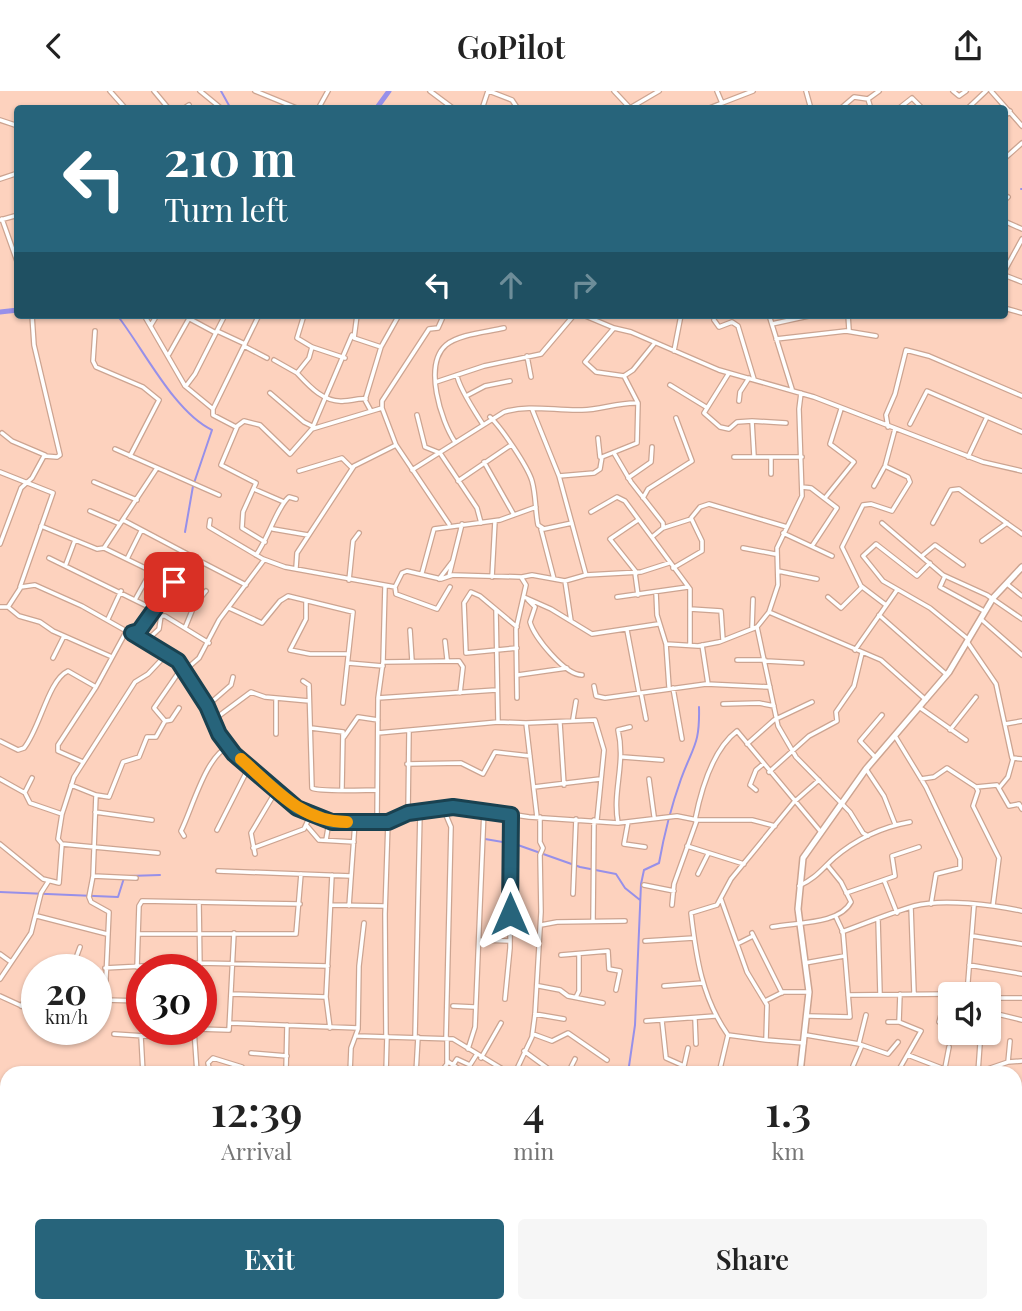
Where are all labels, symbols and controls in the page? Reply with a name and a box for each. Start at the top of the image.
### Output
text: GoPilot [457,24,565,67]
icon: back [35,27,73,65]
icon: share [949,27,987,65]
text: 210 m [164,124,296,189]
icon: left [49,133,140,224]
text: Turn left [164,187,288,230]
icon: left [419,266,457,304]
icon: ahead [492,266,530,304]
icon: right [565,266,603,304]
pin [144,552,204,612]
icon: arrive [155,563,193,601]
position arrow [473,877,547,951]
speed limit sign: 30 [126,954,217,1045]
text: 20 [46,967,87,1014]
map controls [938,982,1001,1045]
button: sound [938,982,1001,1045]
text: km/h [45,1005,88,1029]
text: 12:39 [211,1082,303,1138]
text: 4 [523,1082,545,1138]
text: 1.3 [765,1082,811,1138]
text: Arrival [221,1135,292,1166]
text: min [513,1135,554,1166]
text: km [772,1135,805,1166]
button: Exit [35,1219,504,1299]
button: Share [518,1219,987,1299]

